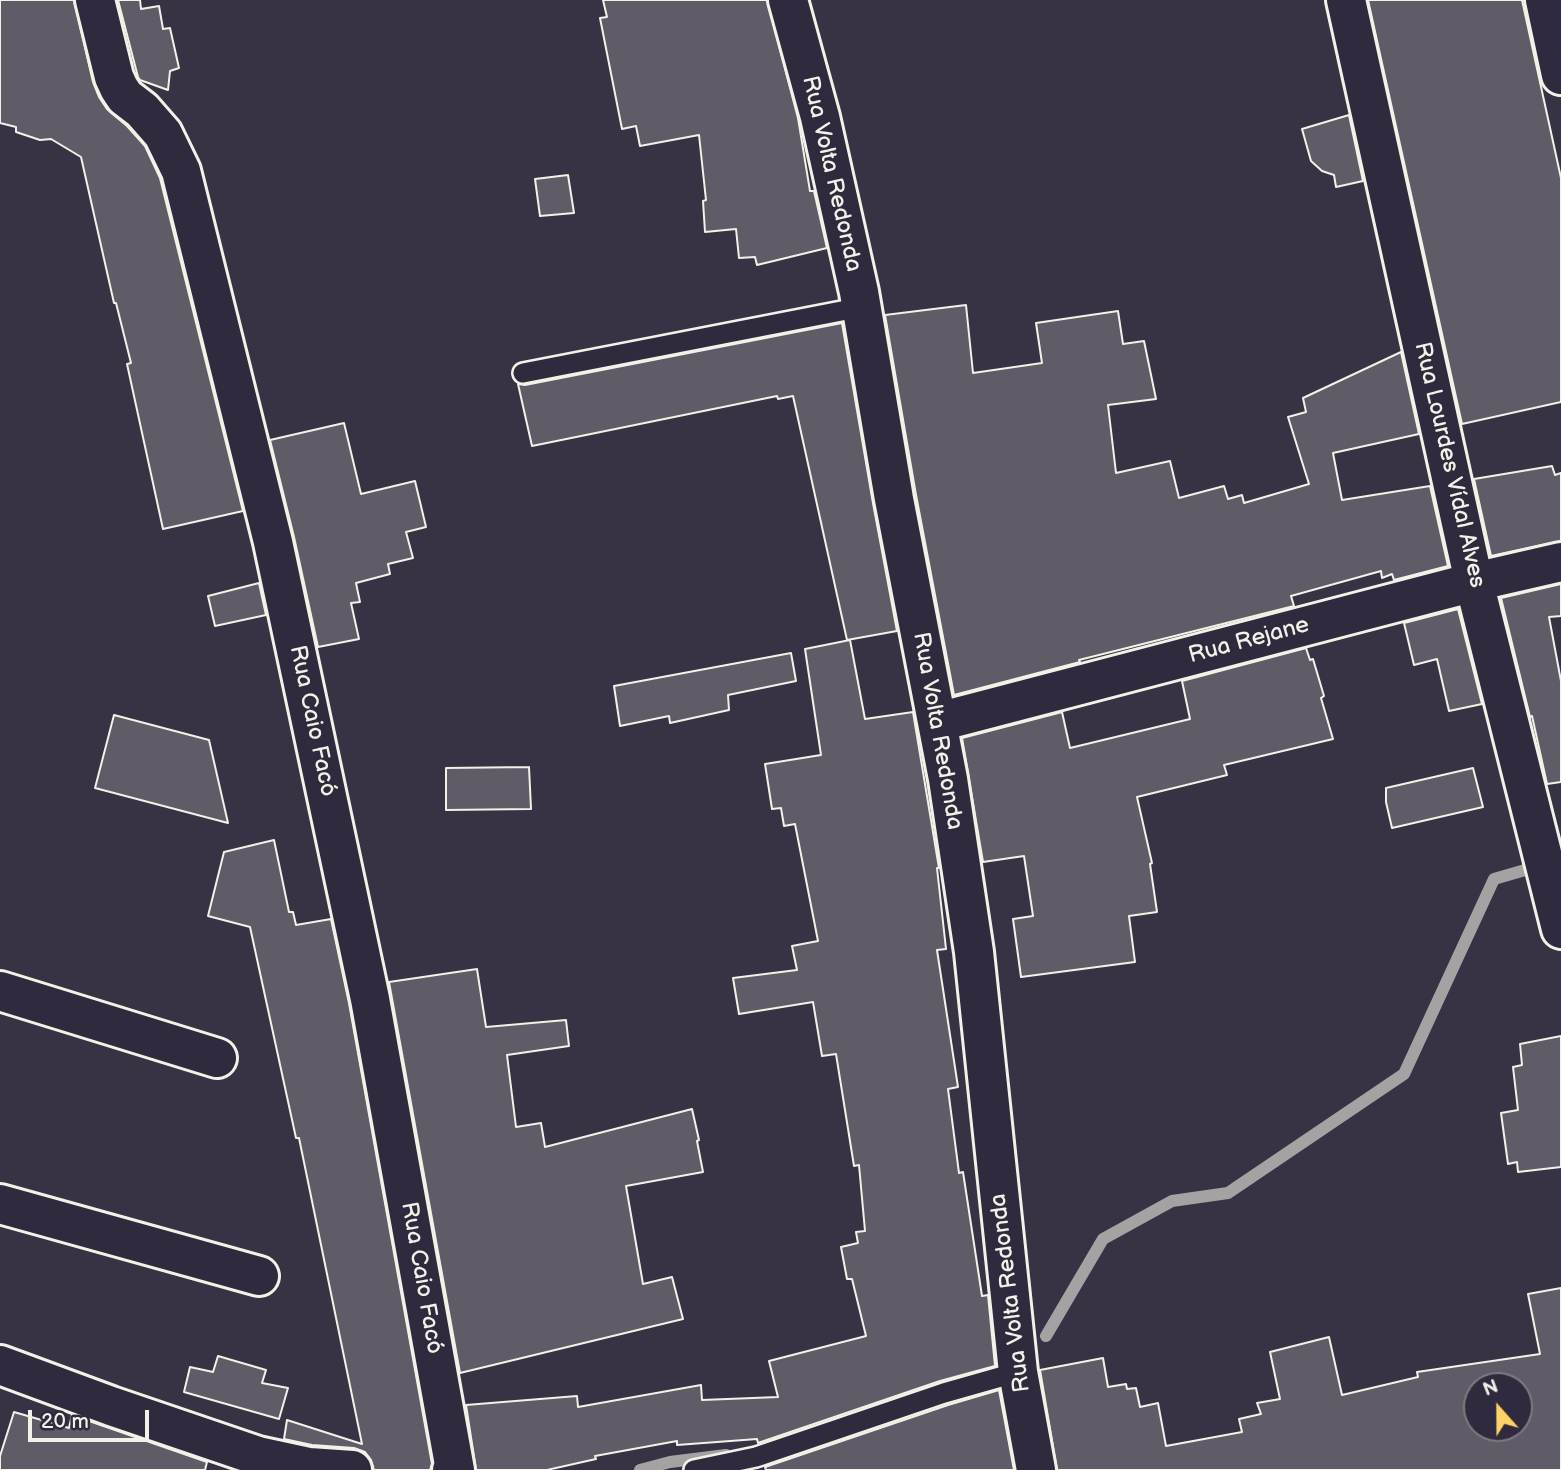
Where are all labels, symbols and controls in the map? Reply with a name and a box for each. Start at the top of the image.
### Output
street label: Rua Volta Redonda [795,73,867,275]
street label: Rua Lourdes Vídal Alves [1407,340,1491,590]
street label: Rua Rejane [1186,612,1312,670]
street label: Rua Volta Redonda [906,630,968,832]
street label: Rua Caio Facó [283,643,341,799]
street label: Rua Volta Redonda [985,1192,1037,1394]
street label: Rua Caio Facó [394,1200,448,1356]
north arrow [1463,1372,1533,1442]
text: N [1480,1376,1502,1402]
scale bar [32,1396,152,1440]
text: 20 m [41,1409,89,1434]

